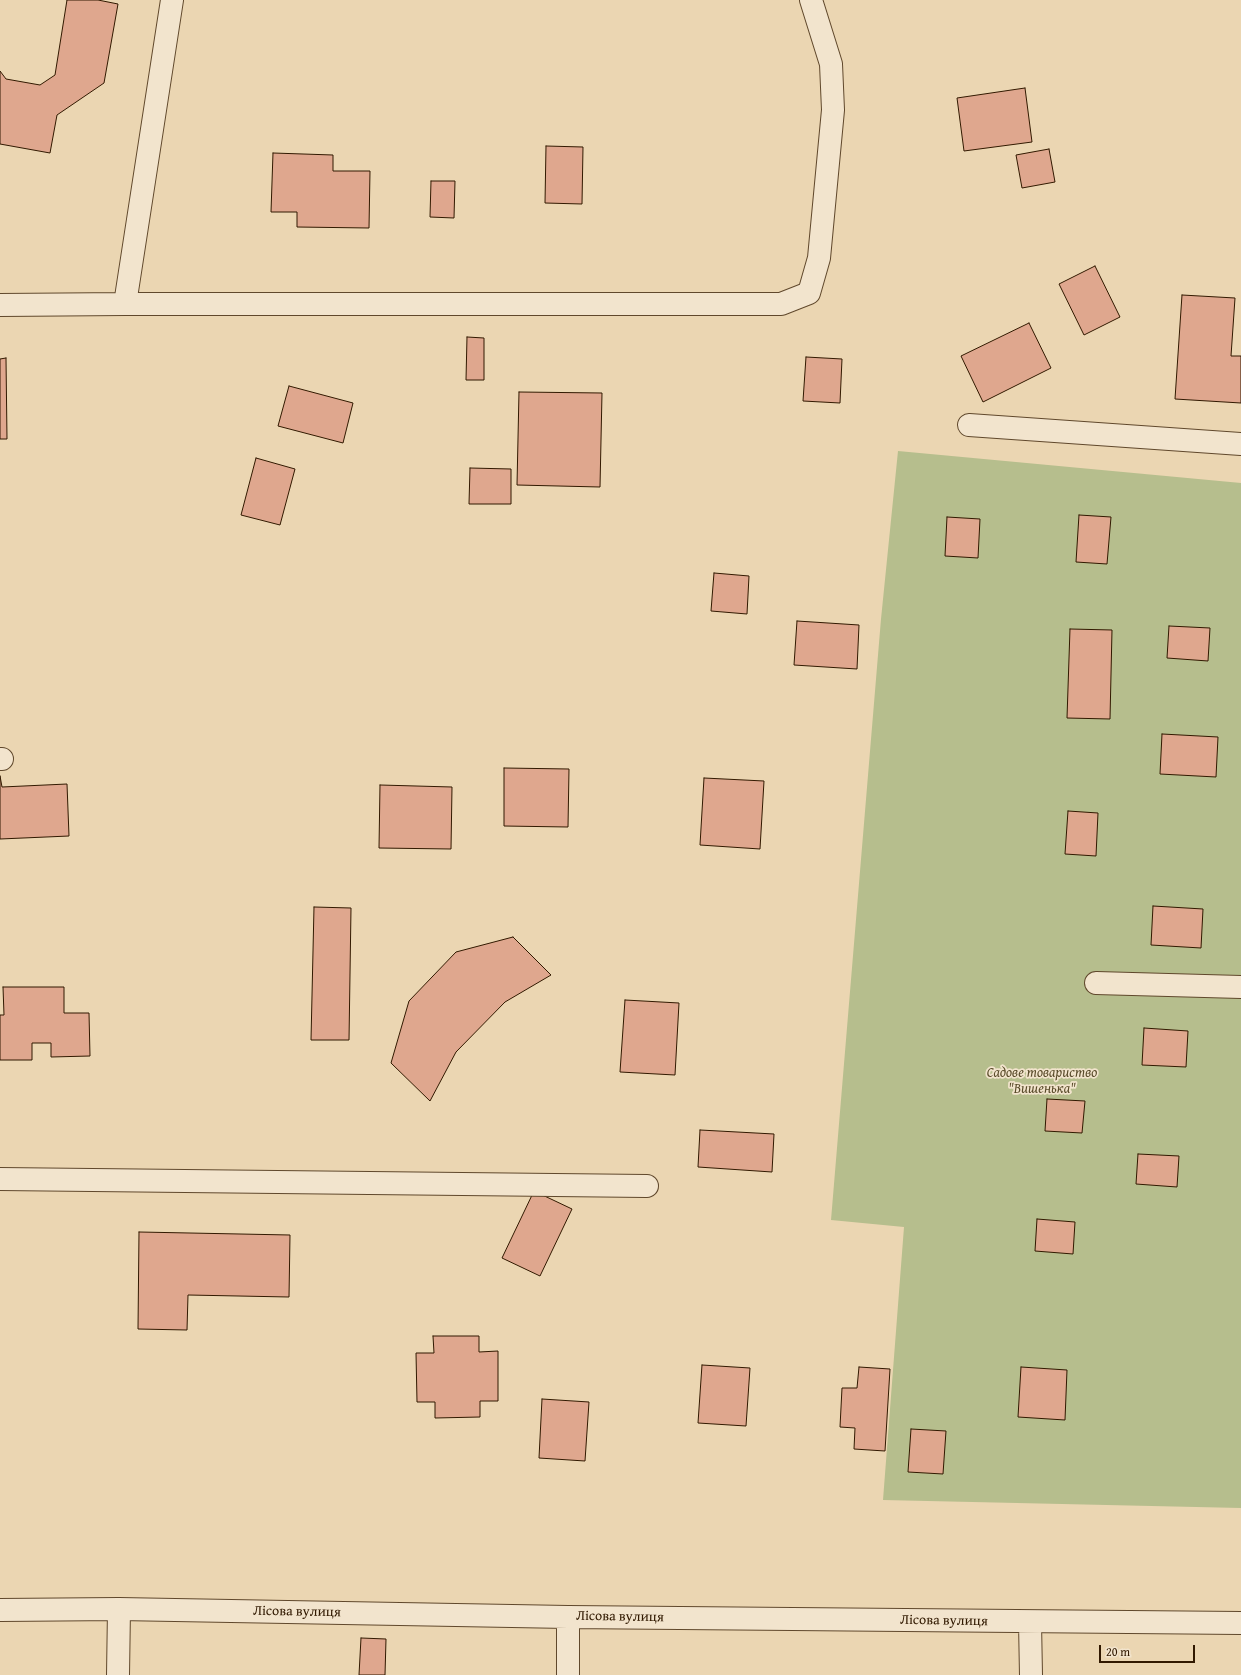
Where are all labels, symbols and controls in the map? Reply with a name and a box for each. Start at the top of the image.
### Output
park label: Садове товариство "Вишенька" [987,1065,1097,1098]
street label: Лісова вулиця [253,1603,341,1621]
street label: Лісова вулиця [576,1608,664,1626]
street label: Лісова вулиця [900,1612,988,1630]
scale bar [1101,1637,1197,1663]
text: 20 m [1106,1643,1130,1660]

